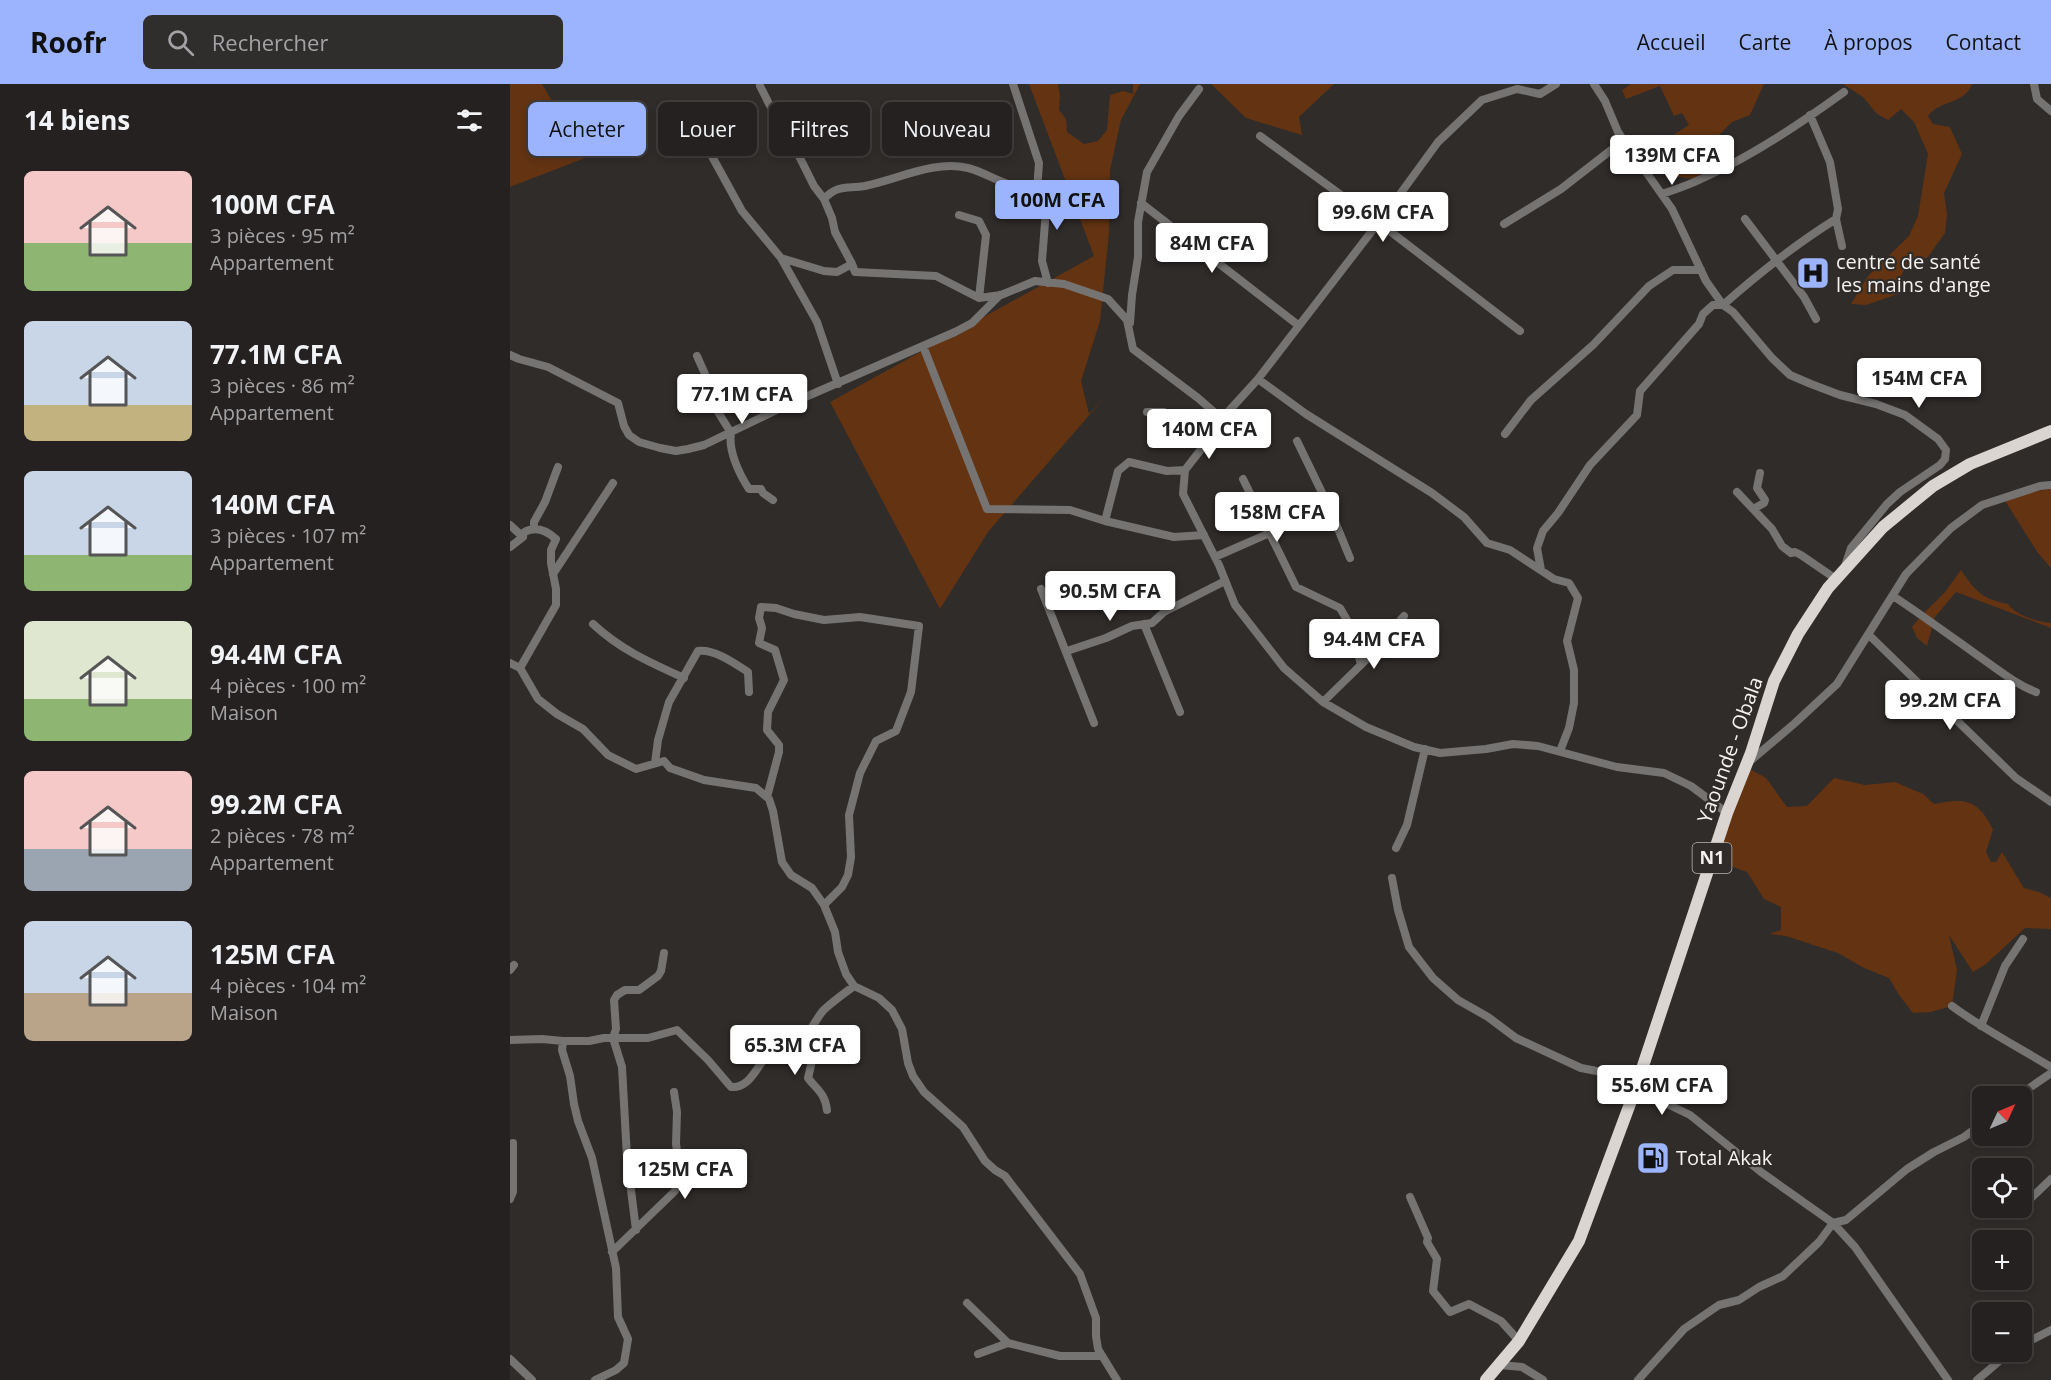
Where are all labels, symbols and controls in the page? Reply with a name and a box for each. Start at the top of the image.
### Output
search box [143,15,563,69]
text: Roofr [30,23,107,61]
icon: search [164,26,197,59]
text: Rechercher [212,27,328,57]
text: Accueil [1637,28,1705,56]
text: Carte [1738,28,1791,56]
text: À propos [1824,28,1913,56]
text: Contact [1946,28,2021,56]
text: 14 biens [24,102,130,138]
chip: Acheter [528,102,646,156]
chip: Louer [658,102,757,156]
chip: Filtres [769,102,870,156]
chip: Nouveau [882,102,1012,156]
icon: filters [453,104,486,137]
pin: 139M CFA [1610,135,1734,186]
text: 139M CFA [1624,141,1720,168]
pin: 100M CFA [995,180,1119,231]
text: 100M CFA [210,186,335,222]
text: 100M CFA [1009,186,1105,213]
pin: 99.6M CFA [1314,192,1452,243]
icon: home [72,195,144,267]
text: 99.6M CFA [1332,198,1434,225]
text: 3 pièces · 95 m² [210,222,355,249]
pin: 84M CFA [1157,223,1267,274]
text: 84M CFA [1170,229,1254,256]
place label: centre de santé les mains d'ange [1836,248,1991,298]
text: Appartement [210,249,334,276]
hospital icon: centre de santé les mains d'ange [1795,255,1831,291]
text: 77.1M CFA [210,336,342,372]
icon: home [72,345,144,417]
pin: 154M CFA [1857,358,1981,409]
text: 154M CFA [1871,364,1967,391]
text: 3 pièces · 86 m² [210,372,355,399]
pin: 77.1M CFA [673,374,811,425]
text: 77.1M CFA [691,380,793,407]
text: Appartement [210,399,334,426]
pin: 140M CFA [1147,409,1271,460]
text: 140M CFA [1161,415,1257,442]
text: 140M CFA [210,486,335,522]
pin: 158M CFA [1215,492,1339,543]
icon: home [72,495,144,567]
text: 158M CFA [1229,498,1325,525]
text: 3 pièces · 107 m² [210,522,366,549]
text: Appartement [210,549,334,576]
pin: 90.5M CFA [1041,571,1179,622]
text: 90.5M CFA [1059,577,1161,604]
pin: 94.4M CFA [1305,619,1443,670]
text: 94.4M CFA [1323,625,1425,652]
text: 94.4M CFA [210,636,342,672]
icon: home [72,645,144,717]
text: 4 pièces · 100 m² [210,672,366,699]
street label: Yaounde - Obala [1690,673,1769,827]
pin: 99.2M CFA [1881,680,2019,731]
text: 99.2M CFA [1899,686,2001,713]
text: Maison [210,699,278,726]
text: 99.2M CFA [210,786,342,822]
icon: home [72,795,144,867]
text: 2 pièces · 78 m² [210,822,355,849]
road number: N1 [1692,843,1732,873]
text: Appartement [210,849,334,876]
text: 125M CFA [210,936,335,972]
icon: home [72,945,144,1017]
text: 4 pièces · 104 m² [210,972,366,999]
text: Maison [210,999,278,1026]
pin: 65.3M CFA [726,1025,864,1076]
text: 65.3M CFA [744,1031,846,1058]
pin: 55.6M CFA [1593,1065,1731,1116]
text: 55.6M CFA [1611,1071,1713,1098]
north arrow [1972,1086,2032,1146]
map controls [1972,1086,2032,1362]
fuel station icon: Total Akak [1635,1140,1671,1176]
place label: Total Akak [1676,1144,1773,1171]
pin: 125M CFA [623,1149,747,1200]
text: 125M CFA [637,1155,733,1182]
button: locate [1972,1158,2032,1218]
button: + [1972,1230,2032,1290]
button: − [1972,1302,2032,1362]

